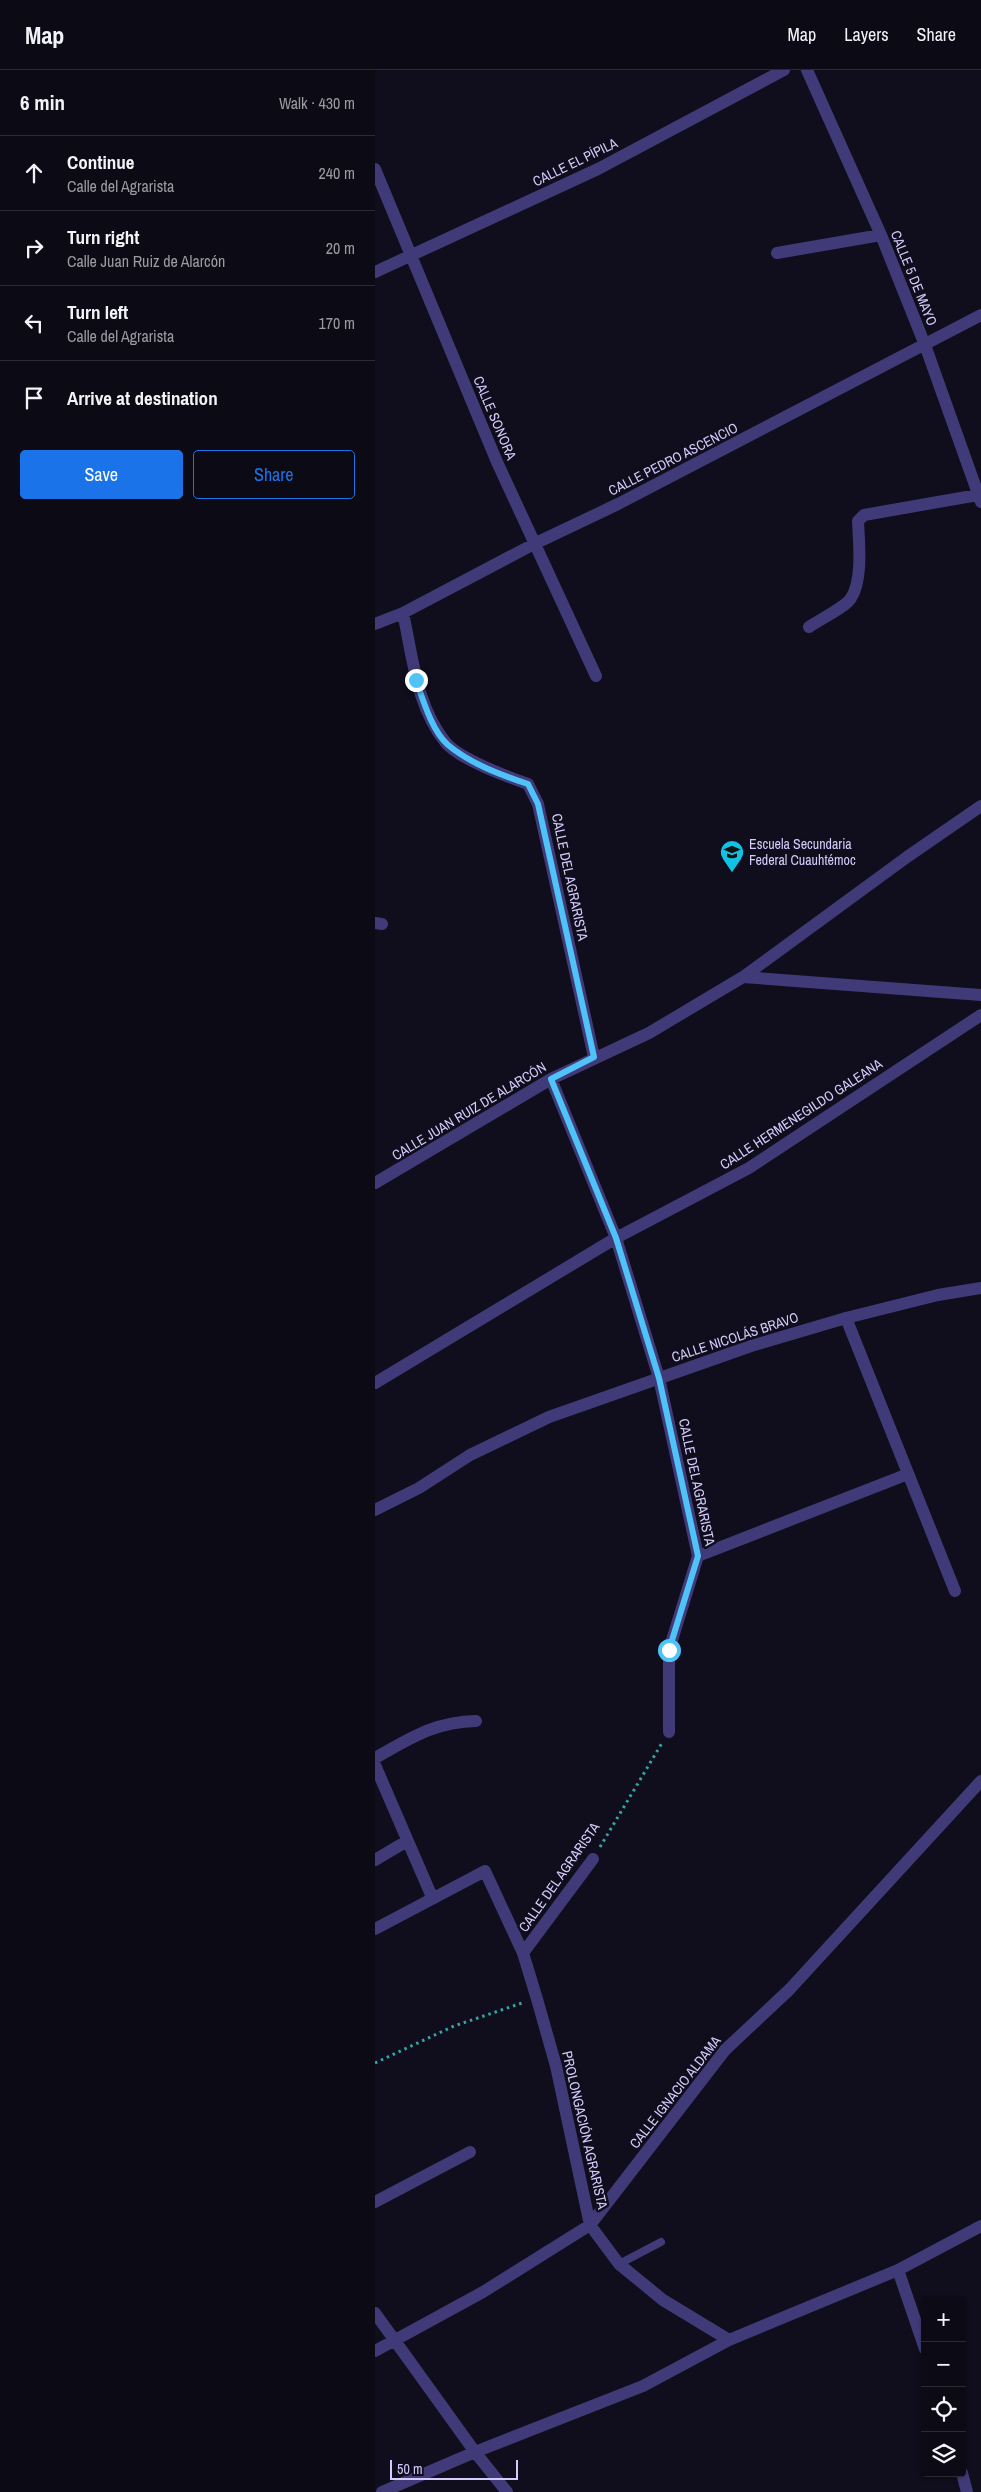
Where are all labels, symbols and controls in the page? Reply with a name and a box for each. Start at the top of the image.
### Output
text: Map [25,19,64,51]
text: Map [788,22,816,47]
text: Layers [844,22,889,47]
text: Share [917,22,956,47]
text: 6 min [20,88,65,117]
text: Walk · 430 m [279,92,355,114]
street label: CALLE EL PÍPILA [530,134,621,190]
text: Continue [67,149,135,175]
icon: ahead [20,159,48,187]
text: 240 m [319,162,355,184]
text: Calle del Agrarista [67,175,174,197]
text: Turn right [67,224,139,250]
street label: CALLE 5 DE MAYO [887,228,941,328]
icon: right [20,234,48,262]
text: 20 m [326,237,355,259]
text: Calle Juan Ruiz de Alarcón [67,250,225,272]
text: Turn left [67,299,128,325]
icon: left [20,309,48,337]
text: 170 m [319,312,355,334]
text: Calle del Agrarista [67,325,174,347]
street label: CALLE SONORA [469,373,521,463]
icon: arrive [20,384,48,412]
text: Arrive at destination [67,385,218,411]
street label: CALLE PEDRO ASCENCIO [605,419,741,499]
button: Save [20,450,183,499]
button: Share [193,450,355,499]
route end [405,669,428,692]
street label: CALLE DEL AGRARISTA [548,812,592,943]
place label: Escuela Secundaria Federal Cuauhtémoc [749,835,856,869]
school or university icon: Escuela Secundaria Federal Cuauhtémoc [719,839,745,873]
street label: CALLE HERMENEGILDO GALEANA [716,1054,886,1173]
street label: CALLE JUAN RUIZ DE ALARCÓN [389,1058,549,1164]
street label: CALLE NICOLÁS BRAVO [669,1308,801,1366]
street label: CALLE DEL AGRARISTA [675,1417,719,1548]
route start [658,1639,681,1662]
street label: CALLE DEL AGRARISTA [514,1819,604,1935]
street label: CALLE IGNACIO ALDAMA [625,2032,725,2152]
street label: PROLONGACIÓN AGRARISTA [558,2049,612,2211]
map controls [921,2297,966,2477]
button: + [921,2297,966,2342]
button: − [921,2342,966,2387]
button: locate [921,2387,966,2432]
button: layers [921,2432,966,2477]
scale bar [390,2457,517,2480]
text: 50 m [397,2460,423,2478]

